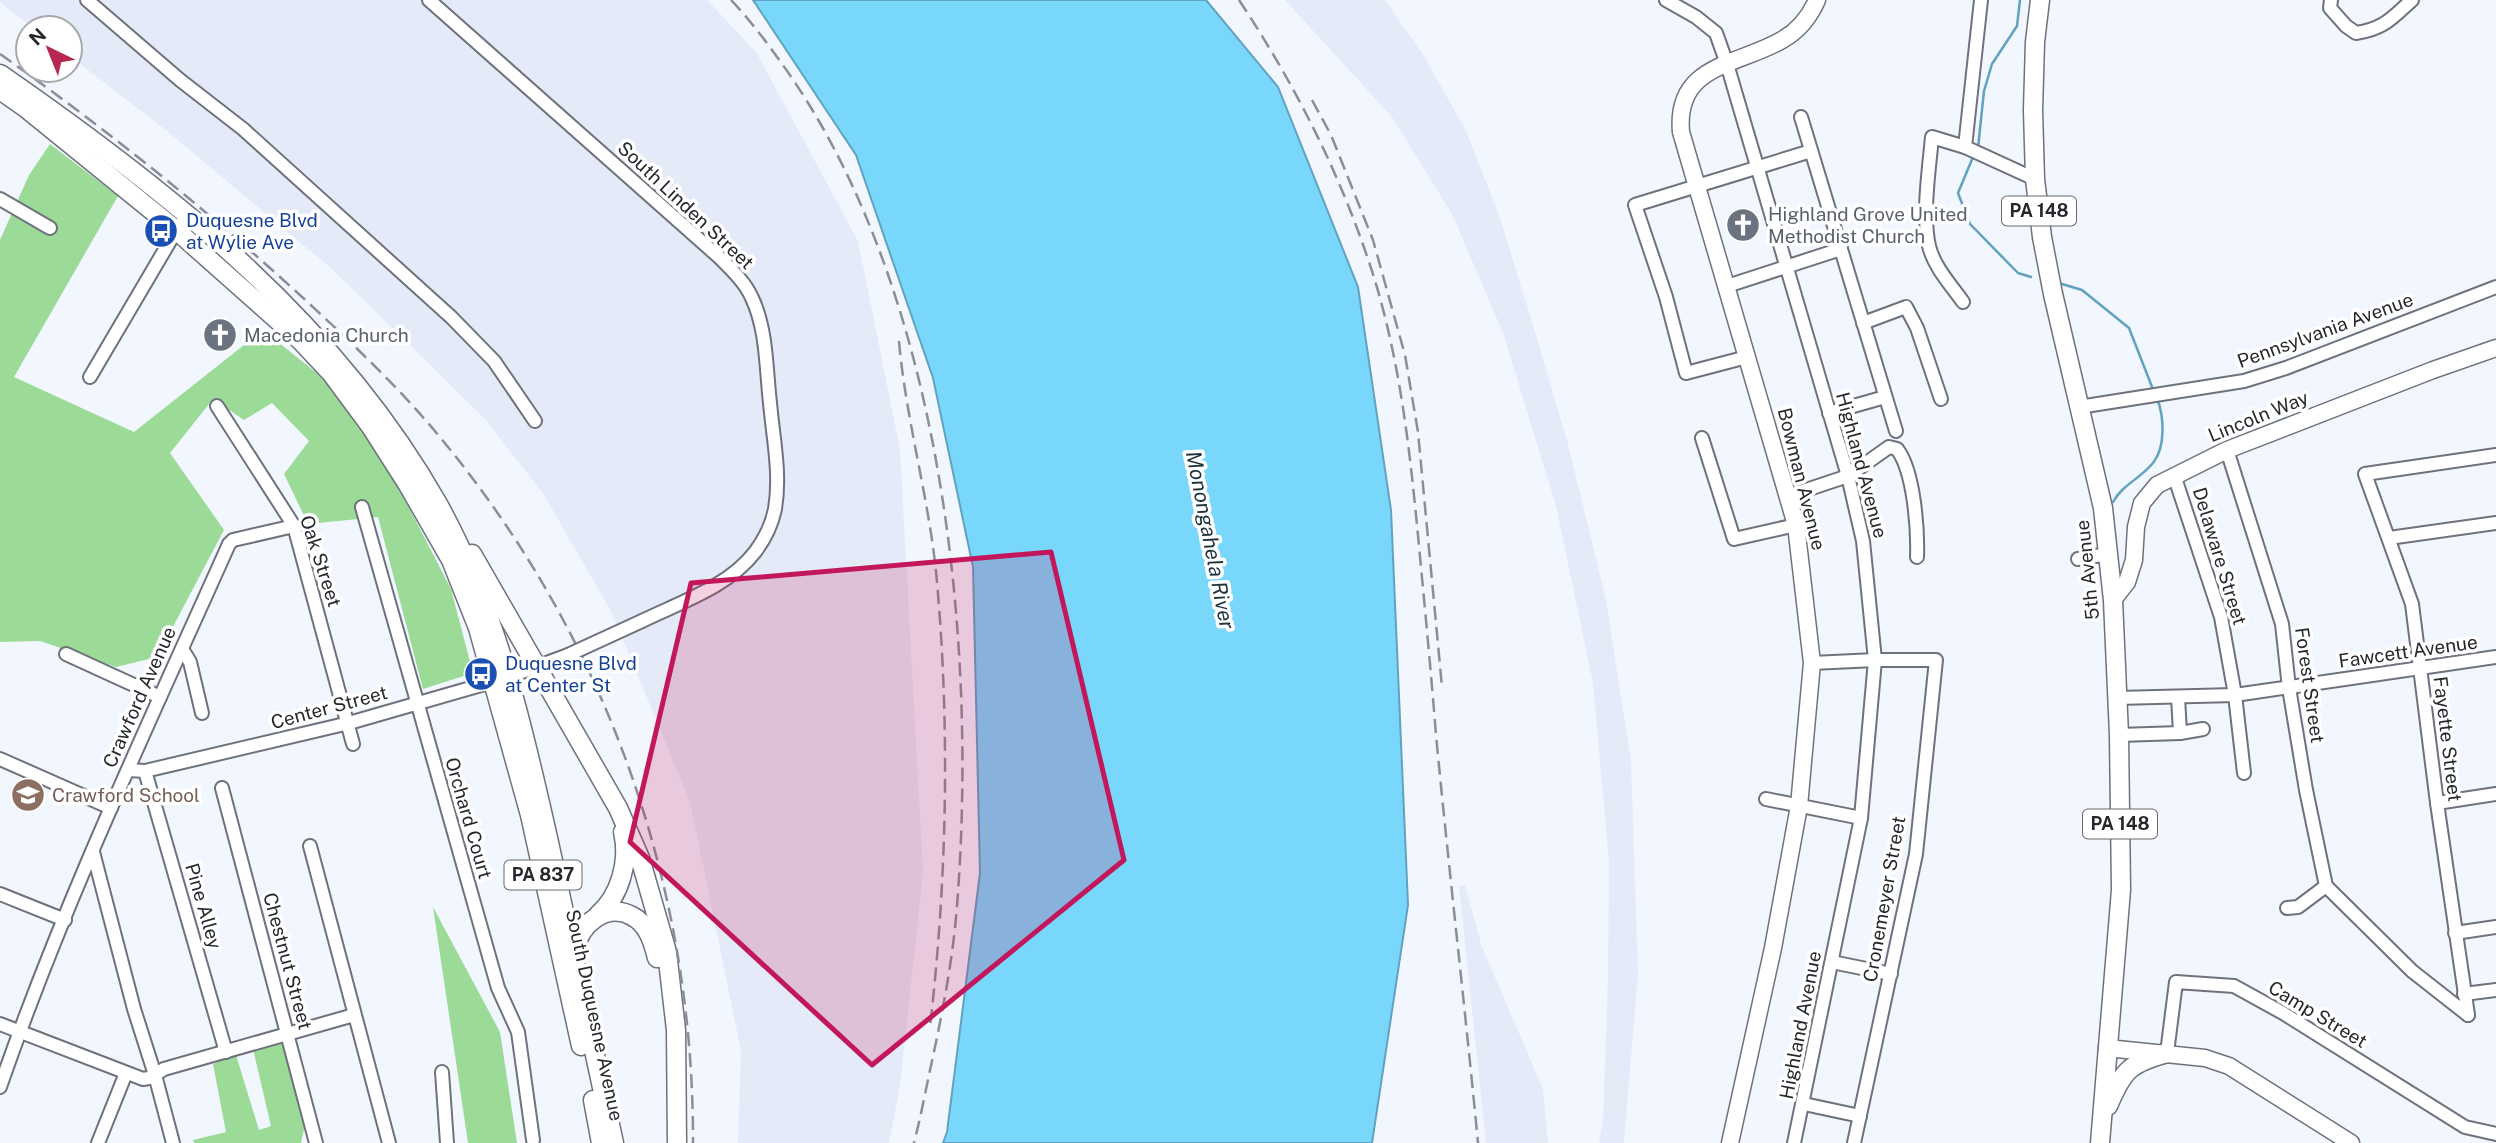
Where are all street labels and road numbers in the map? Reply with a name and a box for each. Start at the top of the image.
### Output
street label: South Linden Street [614,136,758,274]
road number: PA 148 [2002,196,2076,226]
street label: Pennsylvania Avenue [2234,288,2416,372]
street label: Lincoln Way [2205,386,2311,446]
street label: Highland Avenue [1832,390,1892,540]
street label: Bowman Avenue [1774,406,1830,552]
street label: Delaware Street [2189,484,2251,628]
street label: Oak Street [296,512,346,610]
street label: 5th Avenue [2071,519,2103,621]
street label: Crawford Avenue [98,623,180,771]
street label: Forest Street [2291,626,2329,744]
street label: Fawcett Avenue [2337,630,2479,672]
street label: Fayette Street [2429,675,2467,803]
street label: Center Street [268,681,390,733]
street label: Orchard Court [441,755,497,881]
road number: PA 148 [2083,810,2157,838]
street label: Cronemeyer Street [1859,814,1909,984]
road number: PA 837 [504,860,582,890]
street label: Pine Alley [181,861,227,951]
street label: Chestnut Street [259,890,317,1032]
street label: South Duquesne Avenue [562,907,628,1123]
street label: Highland Avenue [1775,949,1825,1101]
street label: Camp Street [2265,976,2371,1052]

